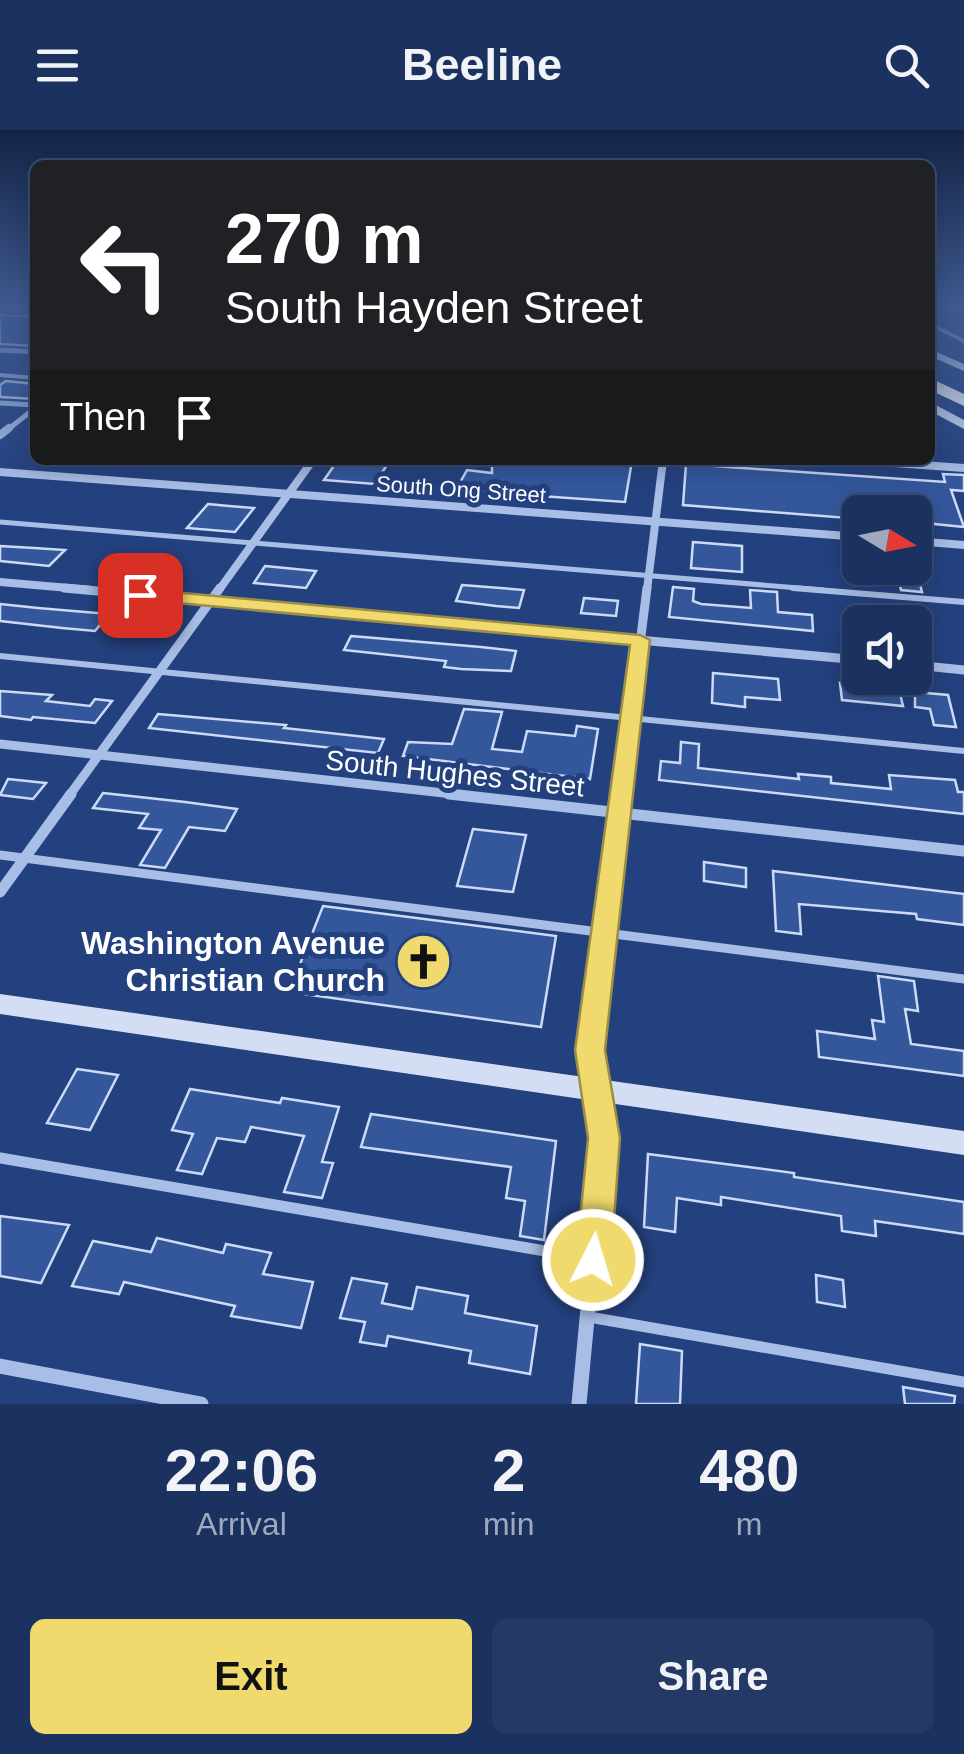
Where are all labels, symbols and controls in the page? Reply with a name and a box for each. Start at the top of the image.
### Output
icon: menu [30,38,85,93]
icon: search [879,38,934,93]
text: Beeline [402,39,562,90]
icon: left [60,200,190,330]
text: 270 m [225,200,423,278]
text: South Hayden Street [225,282,643,333]
icon: arrive [167,390,222,445]
text: Then [60,396,147,438]
street label: South Ong Street [375,471,547,508]
north arrow [842,495,932,585]
map controls [842,495,932,695]
pin [98,553,183,638]
icon: arrive [113,568,168,623]
button: sound [842,605,932,695]
street label: South Hughes Street [324,744,586,803]
place label: Washington Avenue Christian Church [81,925,385,998]
church icon: Washington Avenue Christian Church [394,931,454,991]
position arrow [541,1208,645,1312]
text: 22:06 [165,1437,318,1504]
text: 2 [492,1437,525,1504]
text: 480 [699,1437,799,1504]
text: Arrival [196,1506,287,1542]
text: min [483,1506,534,1542]
text: m [736,1506,763,1542]
button: Exit [30,1619,472,1734]
button: Share [492,1619,934,1734]

